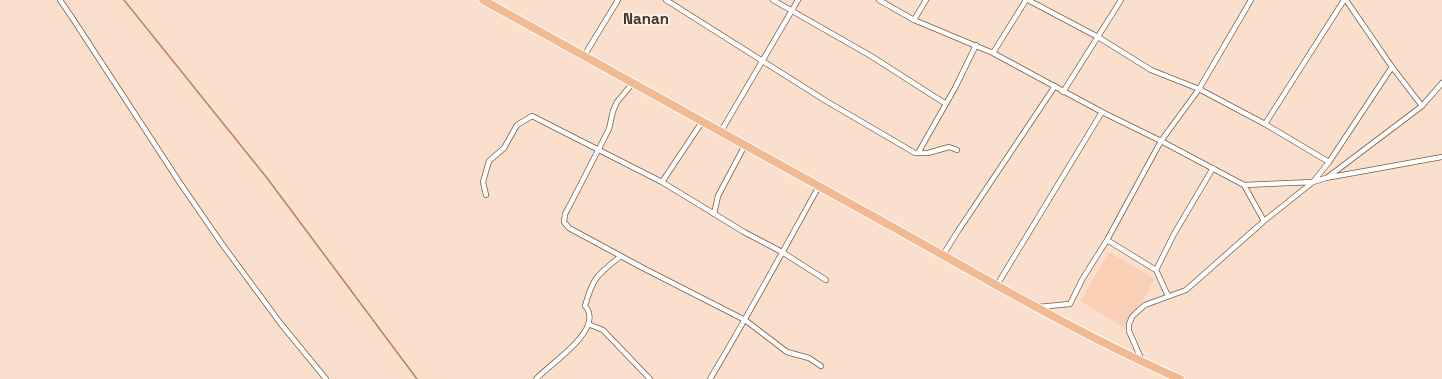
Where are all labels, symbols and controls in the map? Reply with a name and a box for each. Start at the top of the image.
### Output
district label: Nanan [623,11,669,29]

